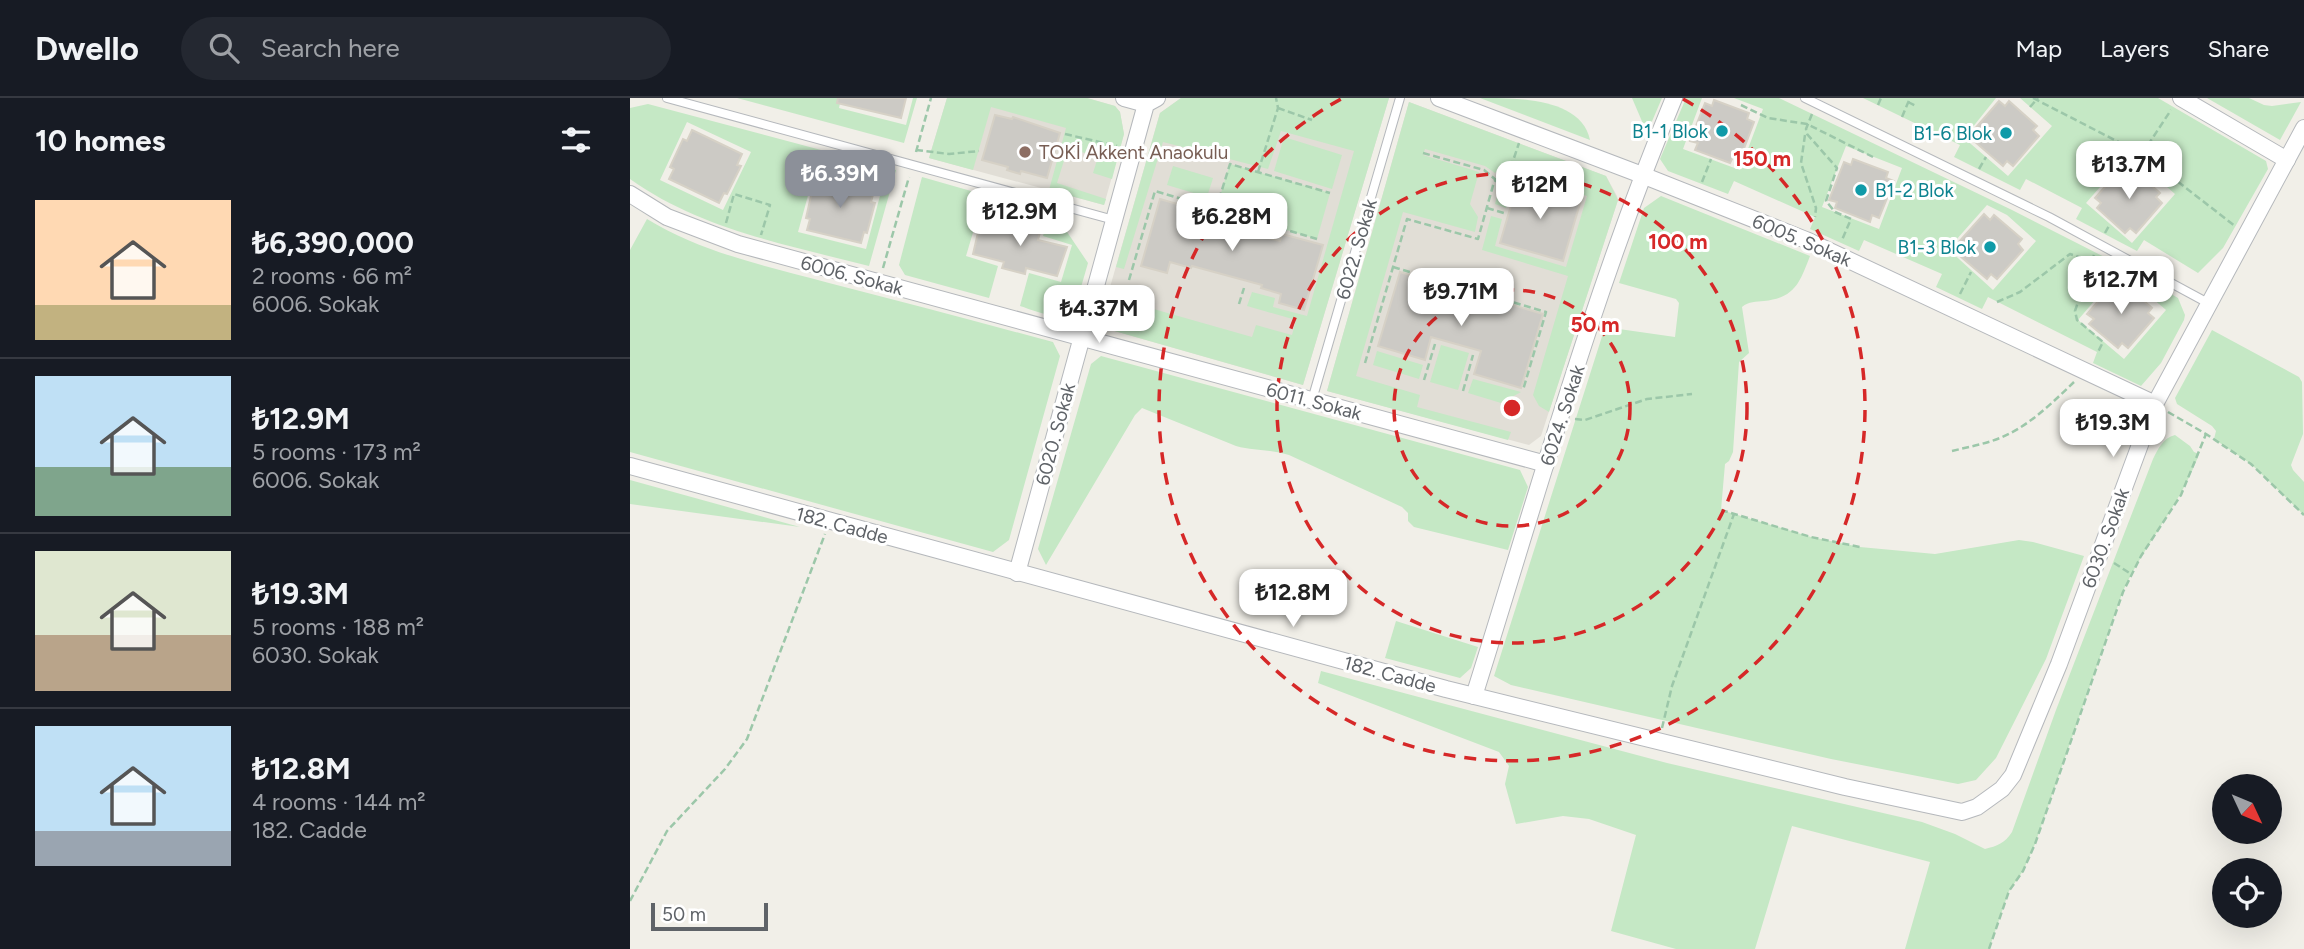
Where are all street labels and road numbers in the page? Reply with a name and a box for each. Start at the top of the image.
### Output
street label: 6022. Sokak [1331,196,1382,302]
street label: 6005. Sokak [1749,209,1855,272]
street label: 6006. Sokak [798,251,906,300]
street label: 6024. Sokak [1535,361,1590,468]
street label: 6011. Sokak [1264,378,1365,425]
street label: 6020. Sokak [1031,380,1080,488]
street label: 6030. Sokak [2077,484,2134,591]
street label: 182. Cadde [793,502,891,549]
street label: 182. Cadde [1341,651,1439,698]

